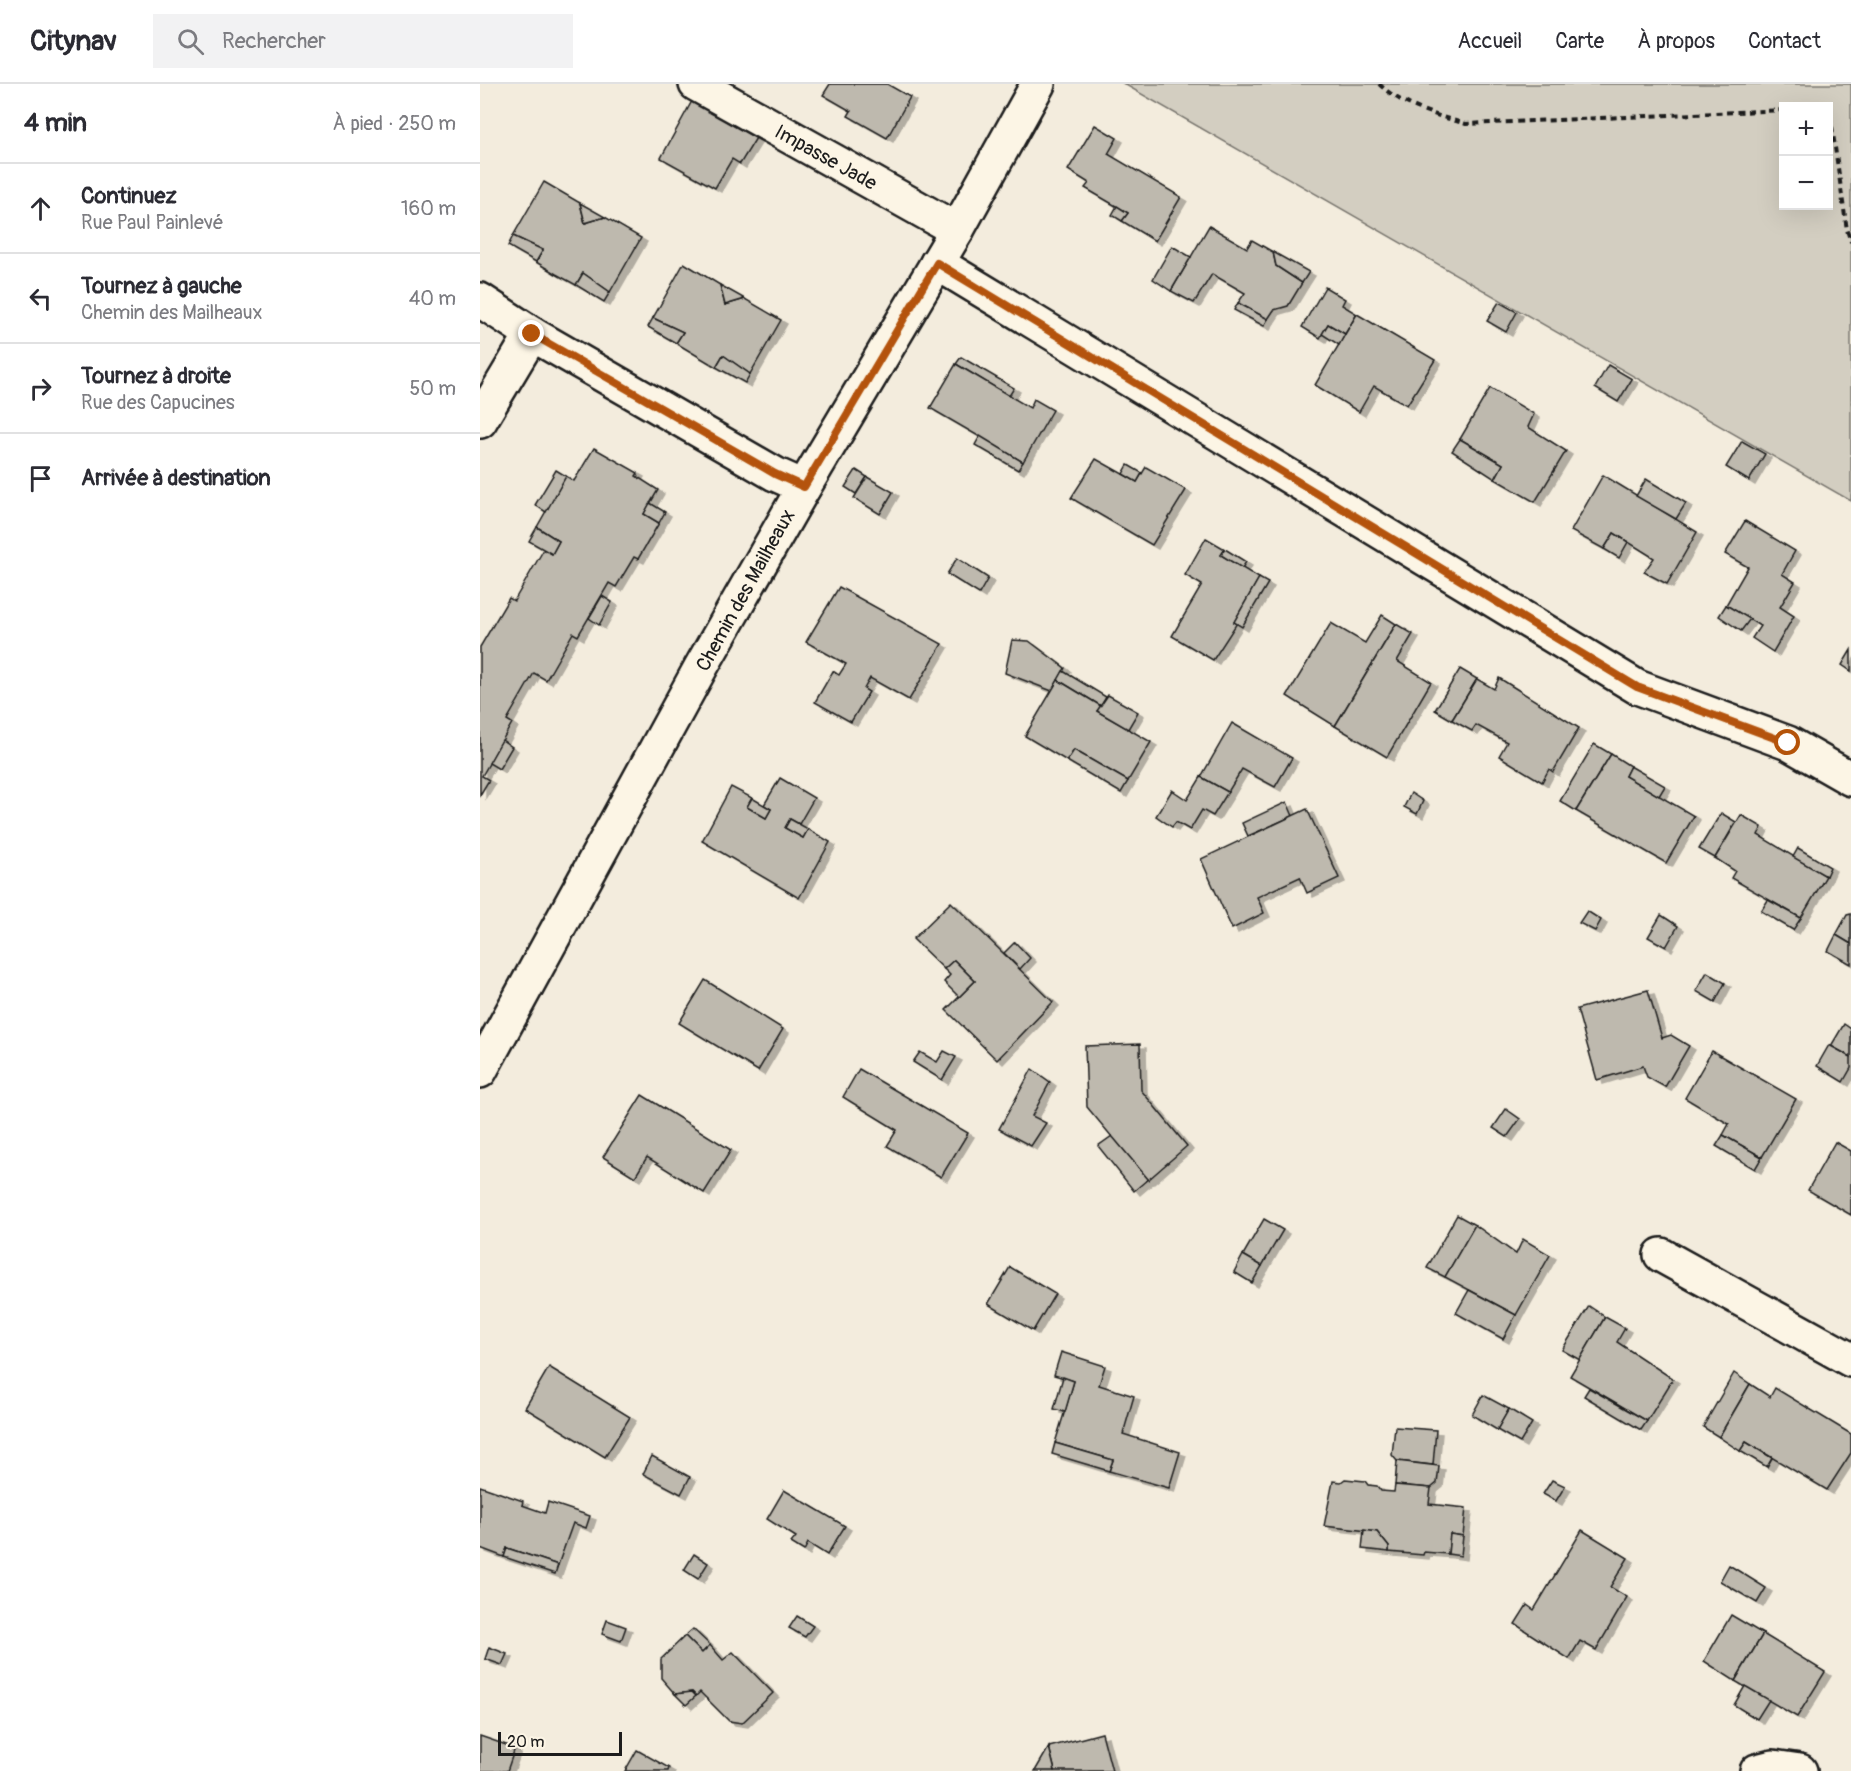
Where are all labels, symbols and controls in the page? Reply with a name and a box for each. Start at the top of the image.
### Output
search box [153,14,573,68]
text: Citynav [30,24,117,59]
icon: search [174,25,207,58]
text: Rechercher [222,27,326,55]
text: Accueil [1458,28,1522,55]
text: Carte [1555,28,1604,55]
text: À propos [1637,28,1715,55]
text: Contact [1748,28,1821,55]
map controls [1779,102,1833,210]
button: + [1779,102,1833,156]
text: 4 min [24,107,87,139]
text: À pied · 250 m [333,111,456,136]
street label: Impasse Jade [770,119,881,196]
button: − [1779,156,1833,210]
text: Continuez [81,182,177,210]
icon: ahead [24,192,57,225]
text: 160 m [401,196,456,221]
text: Rue Paul Painlevé [81,210,224,235]
text: Tournez à gauche [81,272,242,300]
icon: left [24,282,57,315]
text: 40 m [409,286,456,311]
text: Chemin des Mailheaux [81,300,263,325]
route end [518,320,544,346]
text: Tournez à droite [81,362,231,390]
icon: right [24,372,57,405]
text: 50 m [409,376,456,401]
text: Rue des Capucines [81,390,235,415]
icon: arrive [24,462,57,495]
text: Arrivée à destination [81,464,271,492]
street label: Chemin des Mailheaux [691,505,800,676]
route start [1774,729,1800,755]
scale bar [498,1729,622,1756]
text: 20 m [507,1732,545,1752]

